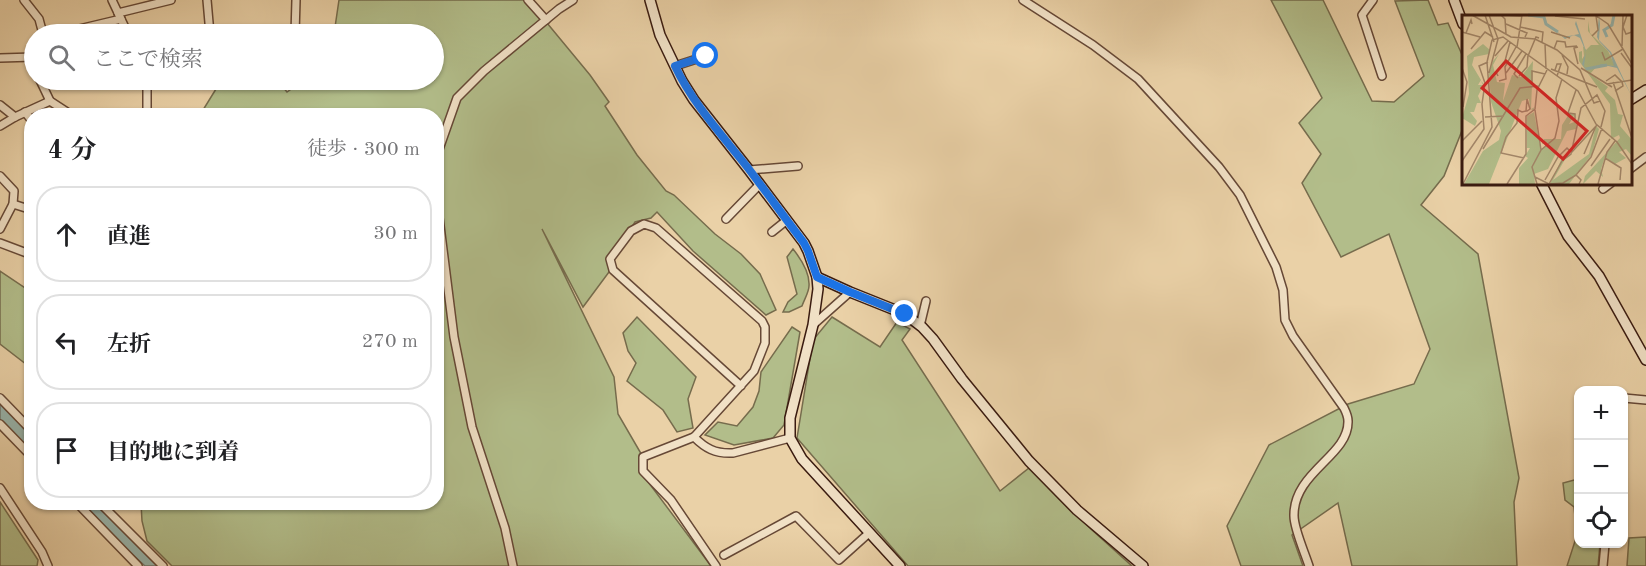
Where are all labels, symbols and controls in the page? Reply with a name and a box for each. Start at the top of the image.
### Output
inset map [1462,15,1631,184]
search box [24,24,444,90]
icon: search [45,41,78,74]
route start [692,42,718,68]
text: ここで検索 [93,49,203,71]
text: 4 分 [48,138,96,164]
text: 徒歩 · 300 m [307,140,420,160]
icon: ahead [50,218,83,251]
text: 30 m [373,224,418,244]
text: 直進 [107,226,151,248]
route end [891,300,917,326]
icon: left [50,326,83,359]
text: 270 m [362,332,418,352]
text: 左折 [107,334,151,356]
map controls [1574,386,1628,548]
button: + [1574,386,1628,440]
icon: arrive [50,434,83,467]
button: − [1574,440,1628,494]
text: 目的地に到着 [107,442,239,464]
button: locate [1574,494,1628,548]

